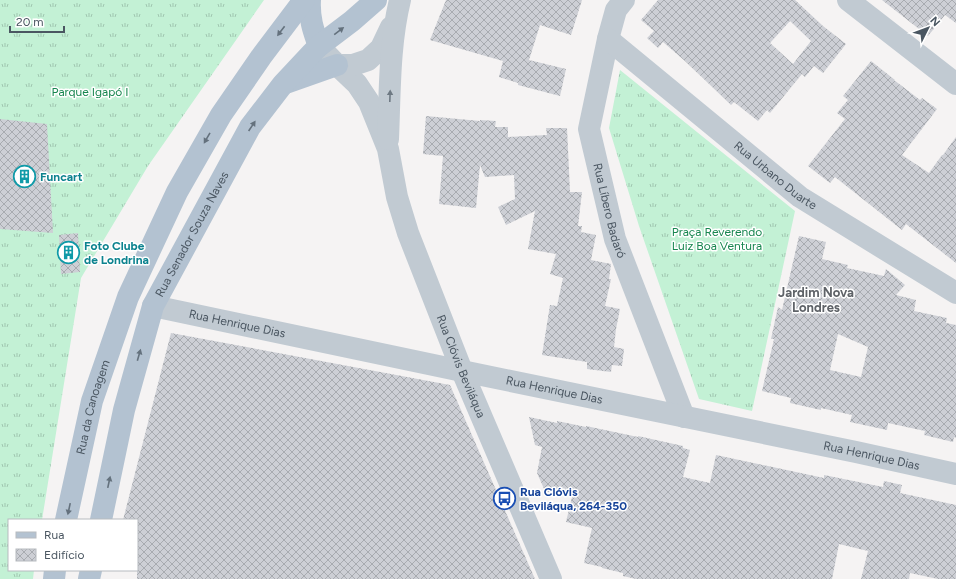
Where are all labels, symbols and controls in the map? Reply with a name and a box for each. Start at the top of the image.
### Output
scale bar [10,8,64,34]
north arrow [908,8,948,48]
text: N [927,14,943,29]
text: 20 m [16,15,44,29]
one-way arrow [276,26,285,37]
one-way arrow [334,27,344,35]
park label: Parque Igapó I [52,85,128,99]
one-way arrow [386,90,393,102]
one-way arrow [248,121,256,131]
one-way arrow [204,133,211,144]
street label: Rua Urbano Duarte [731,138,820,213]
street label: Rua Líbero Badaró [590,162,629,260]
building icon: Funcart [12,164,38,190]
street label: Rua Senador Souza Naves [152,169,232,299]
place label: Funcart [40,170,83,184]
park label: Praça Reverendo Luiz Boa Ventura [672,225,762,253]
place label: Foto Clube de Londrina [84,239,149,267]
building icon: Foto Clube de Londrina [56,240,82,266]
district label: Jardim Nova Londres [778,285,854,315]
street label: Rua Henrique Dias [188,307,287,341]
street label: Rua Clóvis Beviláqua [434,313,488,420]
one-way arrow [136,349,142,361]
street label: Rua da Canoagem [73,358,113,456]
street label: Rua Henrique Dias [505,373,604,407]
street label: Rua Henrique Dias [822,438,922,473]
one-way arrow [107,476,113,488]
place label: Rua Clóvis Beviláqua, 264-350 [520,485,627,513]
bus stop icon: Rua Clóvis Beviláqua, 264-350 [492,486,518,512]
one-way arrow [65,503,71,515]
legend [8,519,138,571]
text: Rua [44,528,64,542]
text: Edifício [44,548,84,562]

